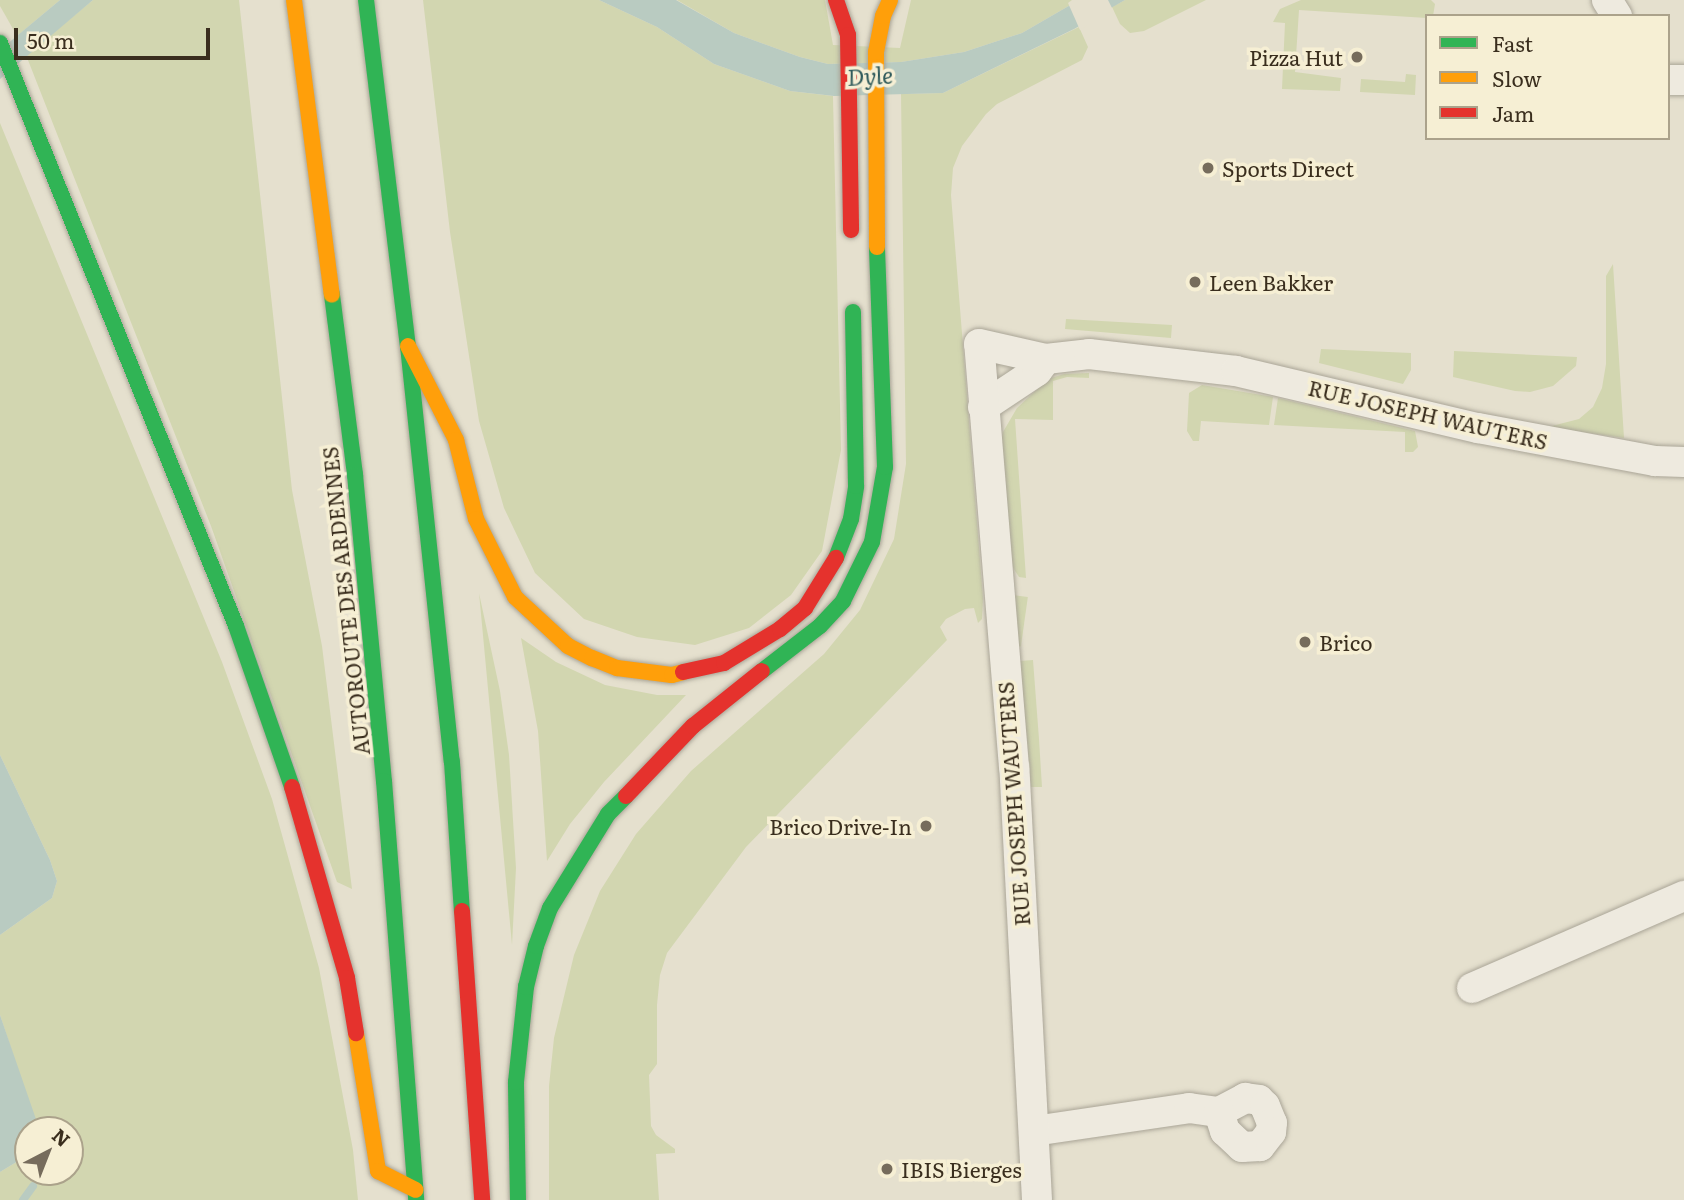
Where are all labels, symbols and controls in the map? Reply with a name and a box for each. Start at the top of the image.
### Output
scale bar [18,14,214,58]
legend [1425,14,1670,140]
text: 50 m [27,24,74,55]
text: Fast [1492,27,1533,58]
place label: Pizza Hut [1249,44,1343,70]
marker: Pizza Hut [1349,49,1365,65]
water label: Dyle [846,60,894,90]
text: Slow [1492,62,1542,93]
text: Jam [1492,97,1534,128]
place label: Sports Direct [1222,155,1354,181]
marker: Sports Direct [1200,160,1216,176]
place label: Leen Bakker [1209,269,1333,295]
marker: Leen Bakker [1187,274,1203,290]
street label: RUE JOSEPH WAUTERS [1306,374,1550,454]
street label: AUTOROUTE DES ARDENNES [316,445,374,757]
place label: Brico [1319,629,1372,655]
marker: Brico [1297,634,1313,650]
street label: RUE JOSEPH WAUTERS [992,681,1034,927]
place label: Brico Drive-In [769,813,912,839]
marker: Brico Drive-In [918,818,934,834]
north arrow [14,1116,84,1186]
text: N [46,1121,77,1153]
place label: IBIS Bierges [901,1156,1022,1182]
marker: IBIS Bierges [879,1161,895,1177]

